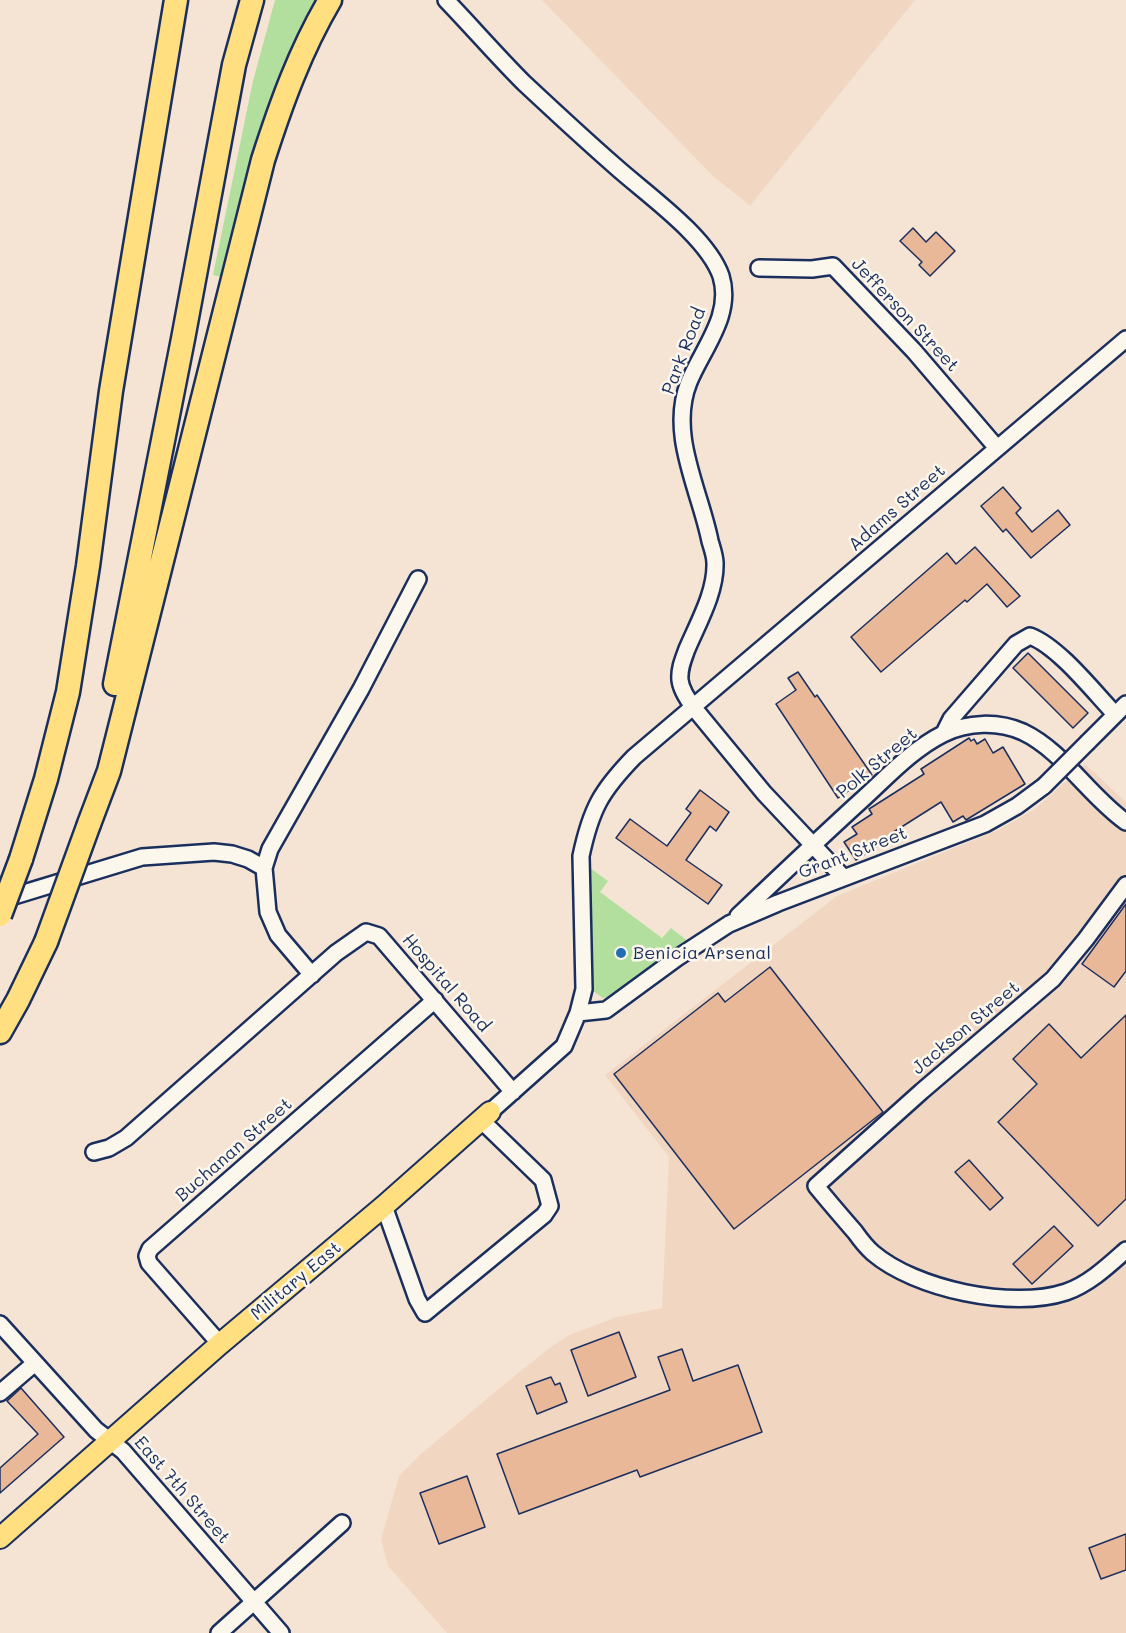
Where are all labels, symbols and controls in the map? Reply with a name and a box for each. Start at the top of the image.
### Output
street label: Jefferson Street [847,254,963,376]
street label: Park Road [658,304,710,398]
street label: Adams Street [844,460,950,556]
street label: Polk Street [832,723,922,803]
street label: Grant Street [796,822,910,884]
street label: Hospital Road [397,929,495,1037]
place label: Benicia Arsenal [633,942,771,964]
marker: Benicia Arsenal [614,946,628,960]
street label: Jackson Street [908,977,1024,1079]
street label: Buchanan Street [171,1094,297,1206]
street label: Military East [246,1237,346,1325]
street label: East 7th Street [130,1432,234,1548]

